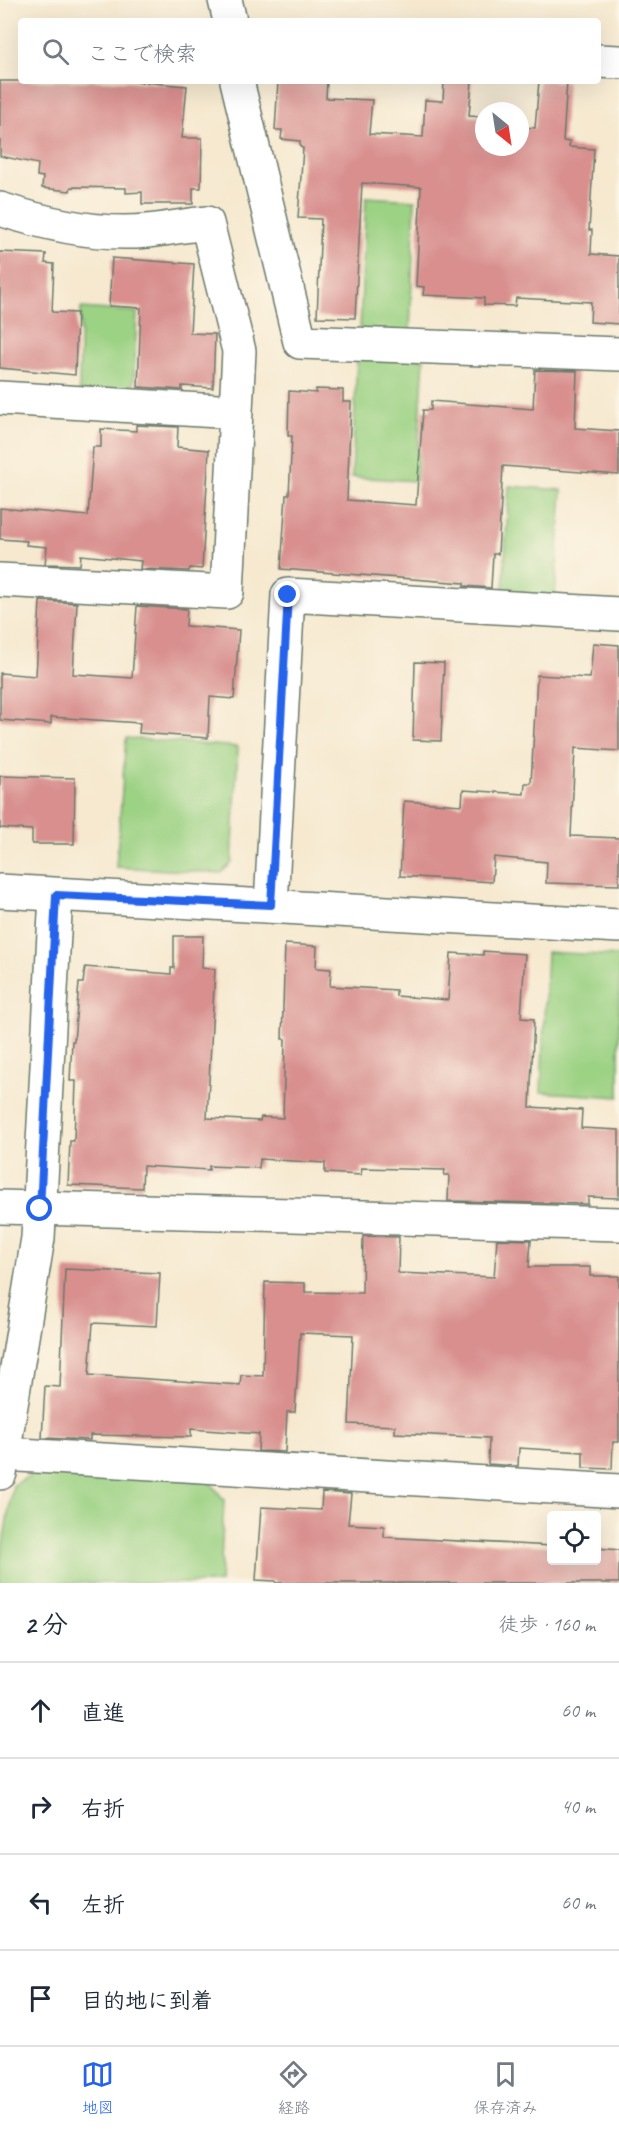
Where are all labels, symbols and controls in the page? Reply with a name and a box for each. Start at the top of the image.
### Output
search box [18,18,601,84]
icon: search [39,35,72,68]
text: ここで検索 [87,40,197,68]
north arrow [475,102,529,156]
route end [274,581,300,607]
route start [26,1195,52,1221]
map controls [547,1511,601,1565]
button: locate [547,1511,601,1565]
text: 2 分 [24,1608,68,1641]
text: 徒歩 · 160 m [499,1612,595,1637]
icon: ahead [24,1694,57,1727]
text: 60 m [561,1698,595,1723]
text: 直進 [81,1699,125,1727]
icon: right [24,1790,57,1823]
text: 40 m [561,1794,595,1819]
text: 右折 [81,1795,125,1823]
icon: left [24,1886,57,1919]
text: 60 m [561,1890,595,1915]
text: 左折 [81,1891,125,1919]
icon: arrive [24,1982,57,2015]
text: 目的地に到着 [81,1987,213,2015]
tab: 地図 [81,2058,114,2118]
tab: 経路 [277,2058,310,2118]
tab: 保存済み [473,2058,537,2118]

